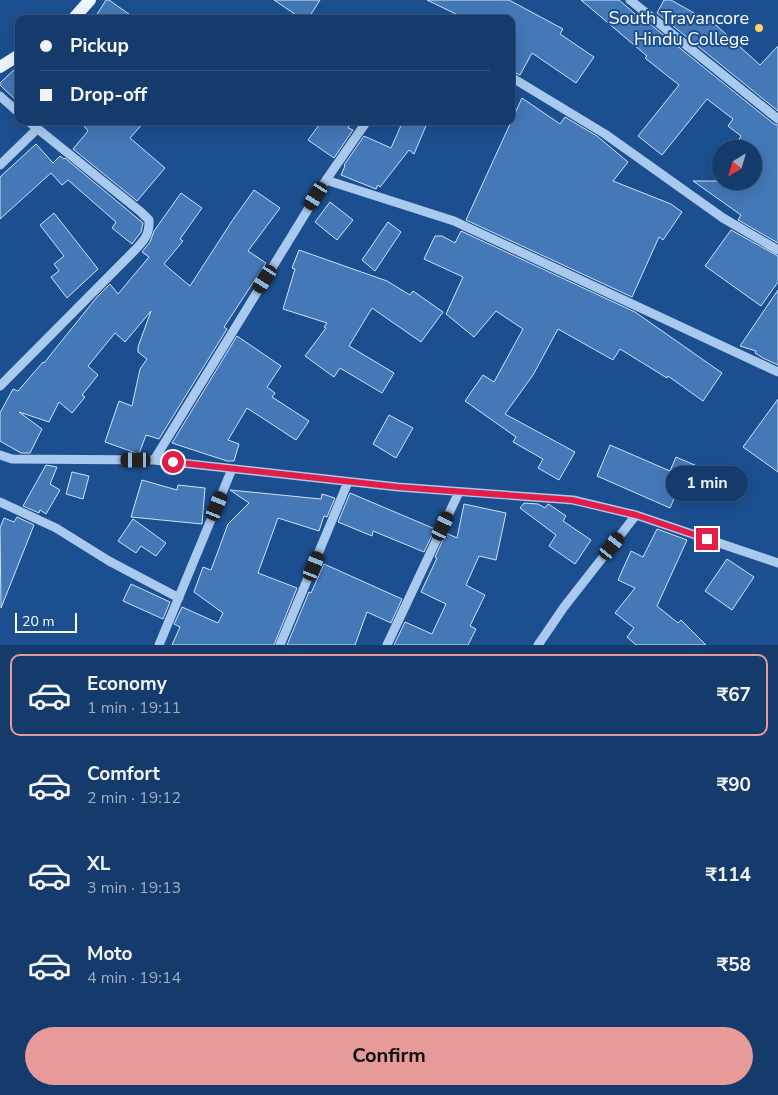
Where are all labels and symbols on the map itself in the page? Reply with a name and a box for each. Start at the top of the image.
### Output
place label: South Travancore Hindu College [608,6,749,51]
marker: South Travancore Hindu College [753,22,765,34]
north arrow [712,140,762,190]
car [301,179,330,213]
car [250,262,279,296]
route start [162,451,184,473]
car [121,453,151,468]
callout: 1 min [666,466,748,502]
car [204,489,229,523]
car [429,509,456,543]
route end [696,528,718,550]
car [596,530,627,562]
car [301,549,326,583]
scale bar [15,610,78,633]

